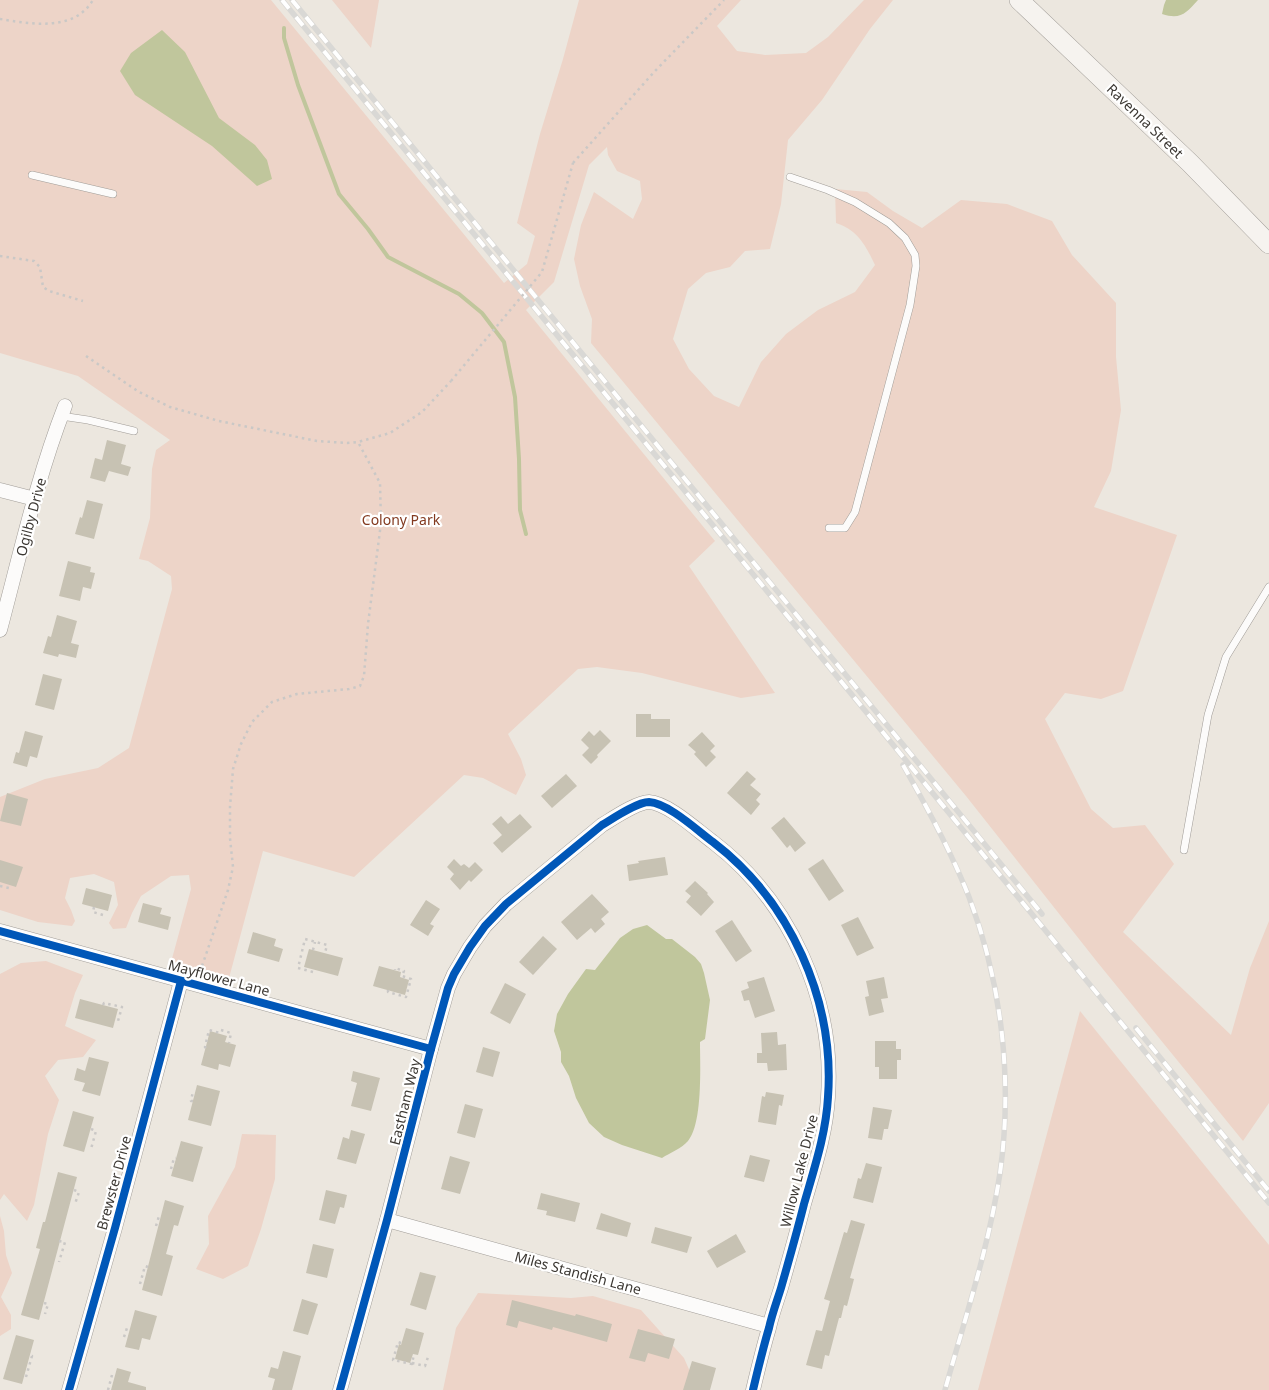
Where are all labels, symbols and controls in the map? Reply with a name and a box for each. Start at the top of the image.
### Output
street label: Ravenna Street [1103,79,1188,162]
street label: Ogilby Drive [11,475,50,558]
park label: Colony Park [362,510,441,529]
street label: Mayflower Lane [166,955,272,1000]
street label: Eastham Way [385,1056,425,1147]
street label: Willow Lake Drive [775,1112,822,1229]
street label: Brewster Drive [92,1134,135,1232]
street label: Miles Standish Lane [513,1246,644,1299]

